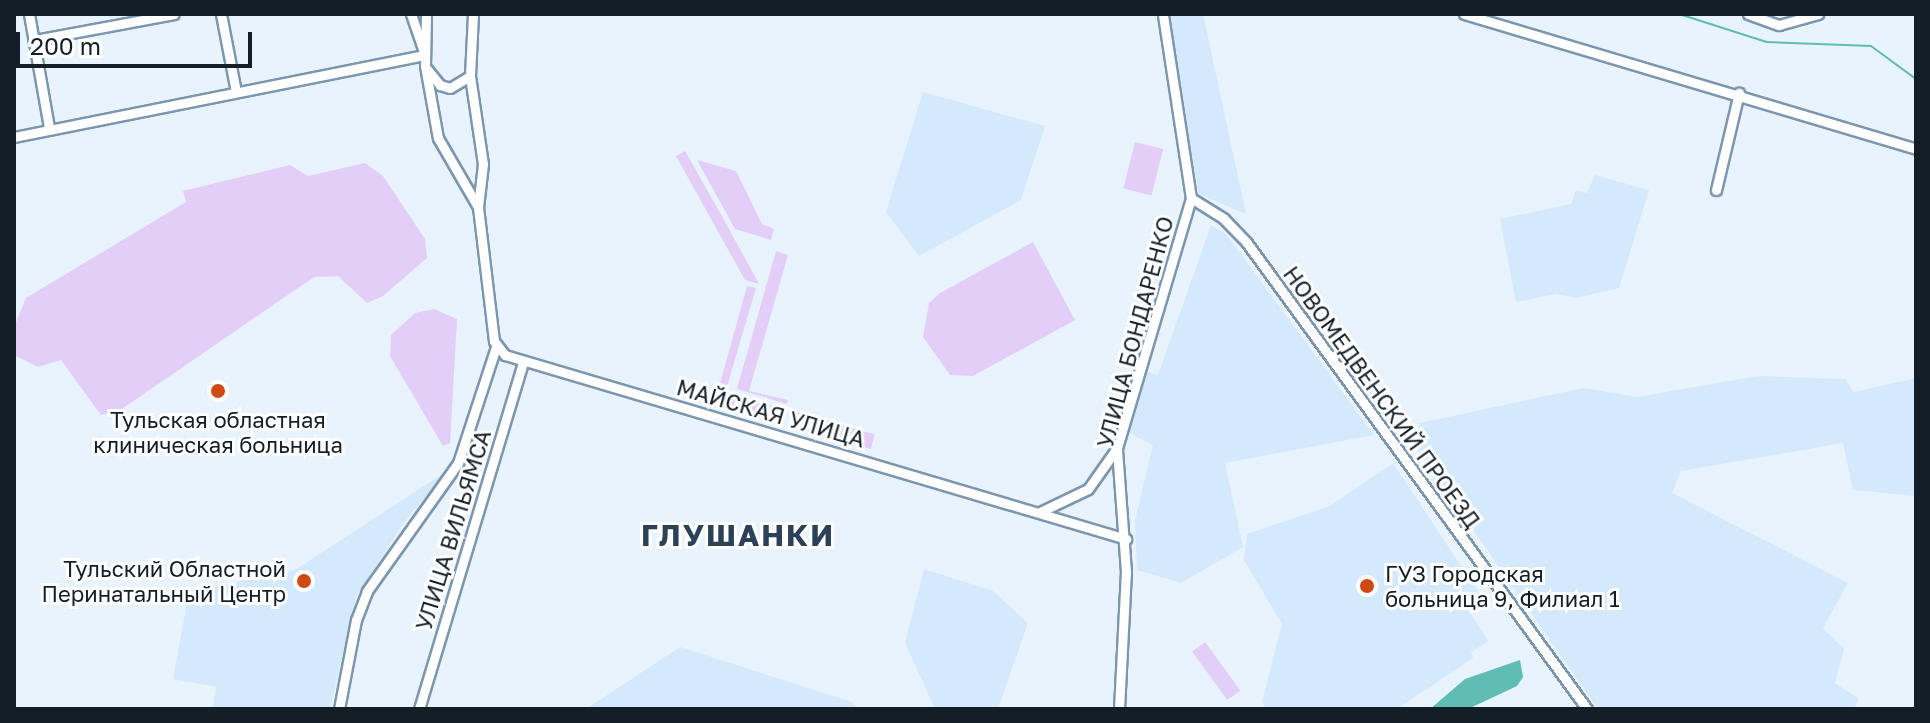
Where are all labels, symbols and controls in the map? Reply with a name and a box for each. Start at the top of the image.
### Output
scale bar [20,16,256,66]
text: 200 m [30,31,101,60]
street label: УЛИЦА БОНДАРЕНКО [1091,213,1179,451]
street label: НОВОМЕДВЕНСКИЙ ПРОЕЗД [1278,261,1486,533]
street label: МАЙСКАЯ УЛИЦА [674,373,868,453]
marker: Тульская областная клиническая больница [207,380,229,402]
place label: Тульская областная клиническая больница [93,406,343,458]
street label: УЛИЦА ВИЛЬЯМСА [410,427,496,633]
district label: ГЛУШАНКИ [641,517,835,553]
place label: Тульский Областной Перинатальный Центр [41,555,286,606]
place label: ГУЗ Городская больница 9, Филиал 1 [1385,560,1620,612]
marker: Тульский Областной Перинатальный Центр [293,570,315,592]
marker: ГУЗ Городская больница 9, Филиал 1 [1356,575,1378,597]

